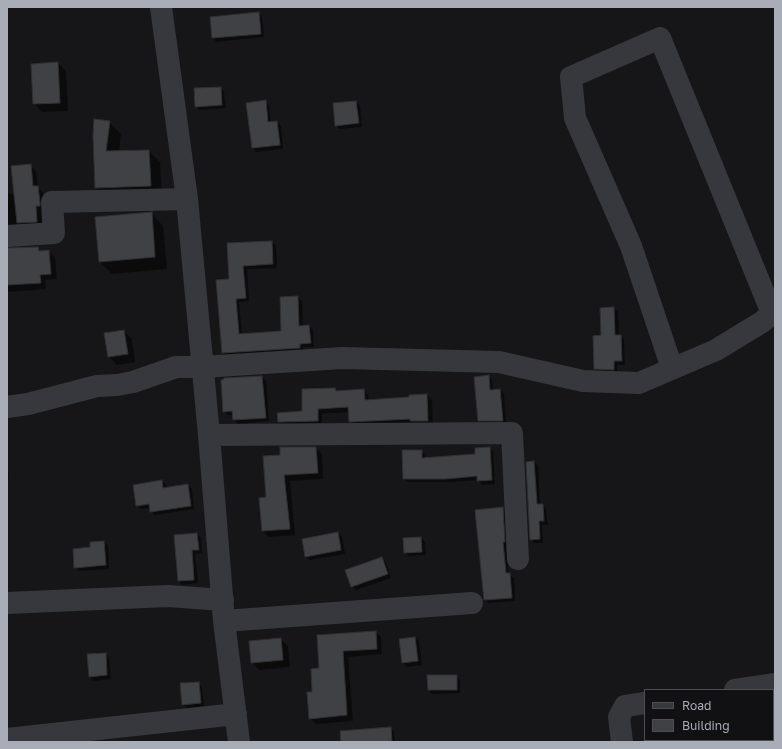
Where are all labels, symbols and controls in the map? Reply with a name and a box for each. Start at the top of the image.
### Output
legend [644,689,774,741]
text: Road [682,698,711,713]
text: Building [682,718,730,733]

